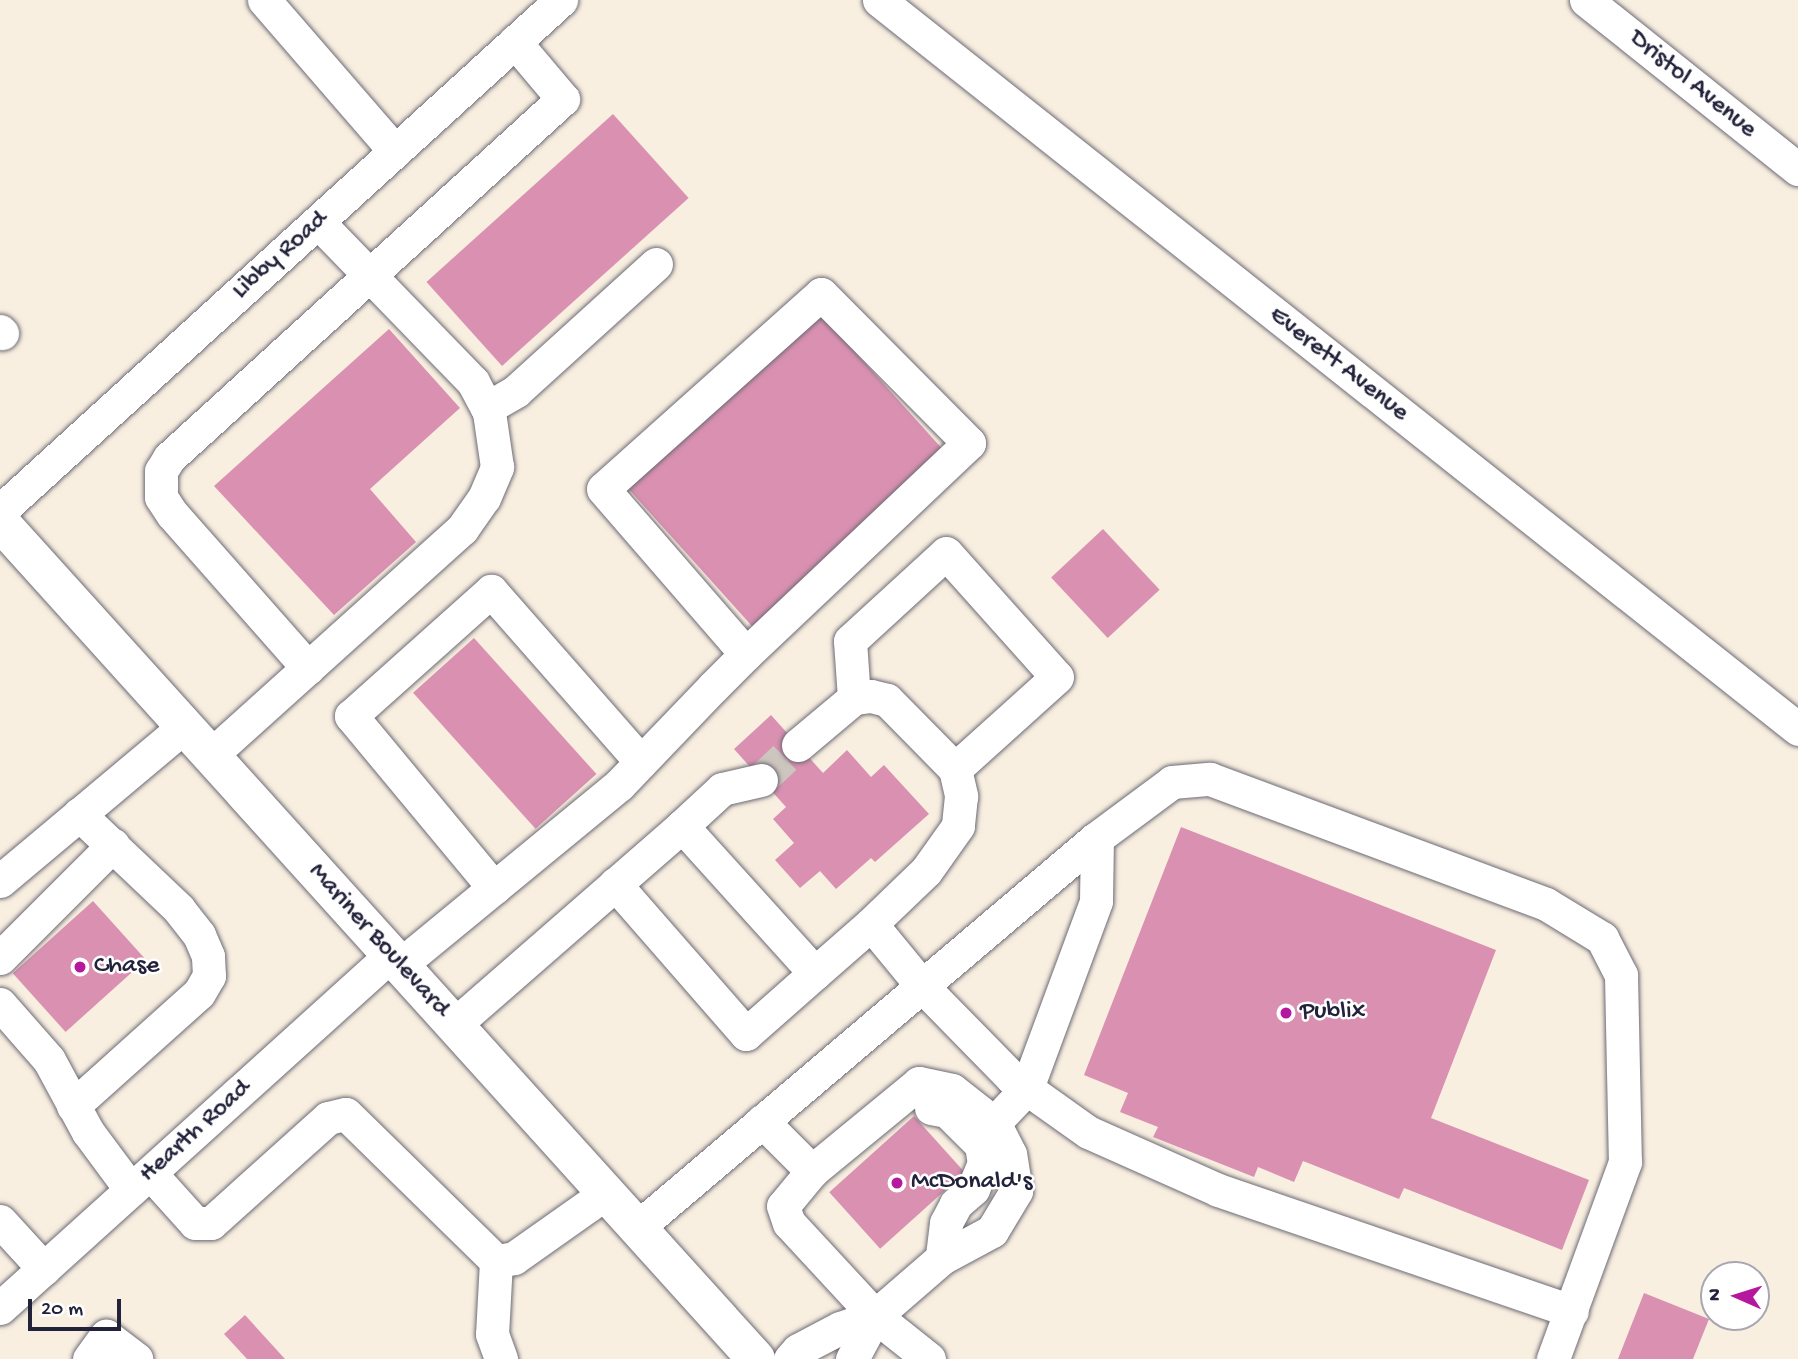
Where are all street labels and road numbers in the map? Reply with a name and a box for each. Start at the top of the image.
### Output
street label: Dristol Avenue [1622,24,1762,146]
street label: Libby Road [227,205,335,307]
street label: Everett Avenue [1262,301,1414,429]
street label: Mariner Boulevard [301,857,455,1025]
street label: Hearth Road [134,1074,258,1190]

